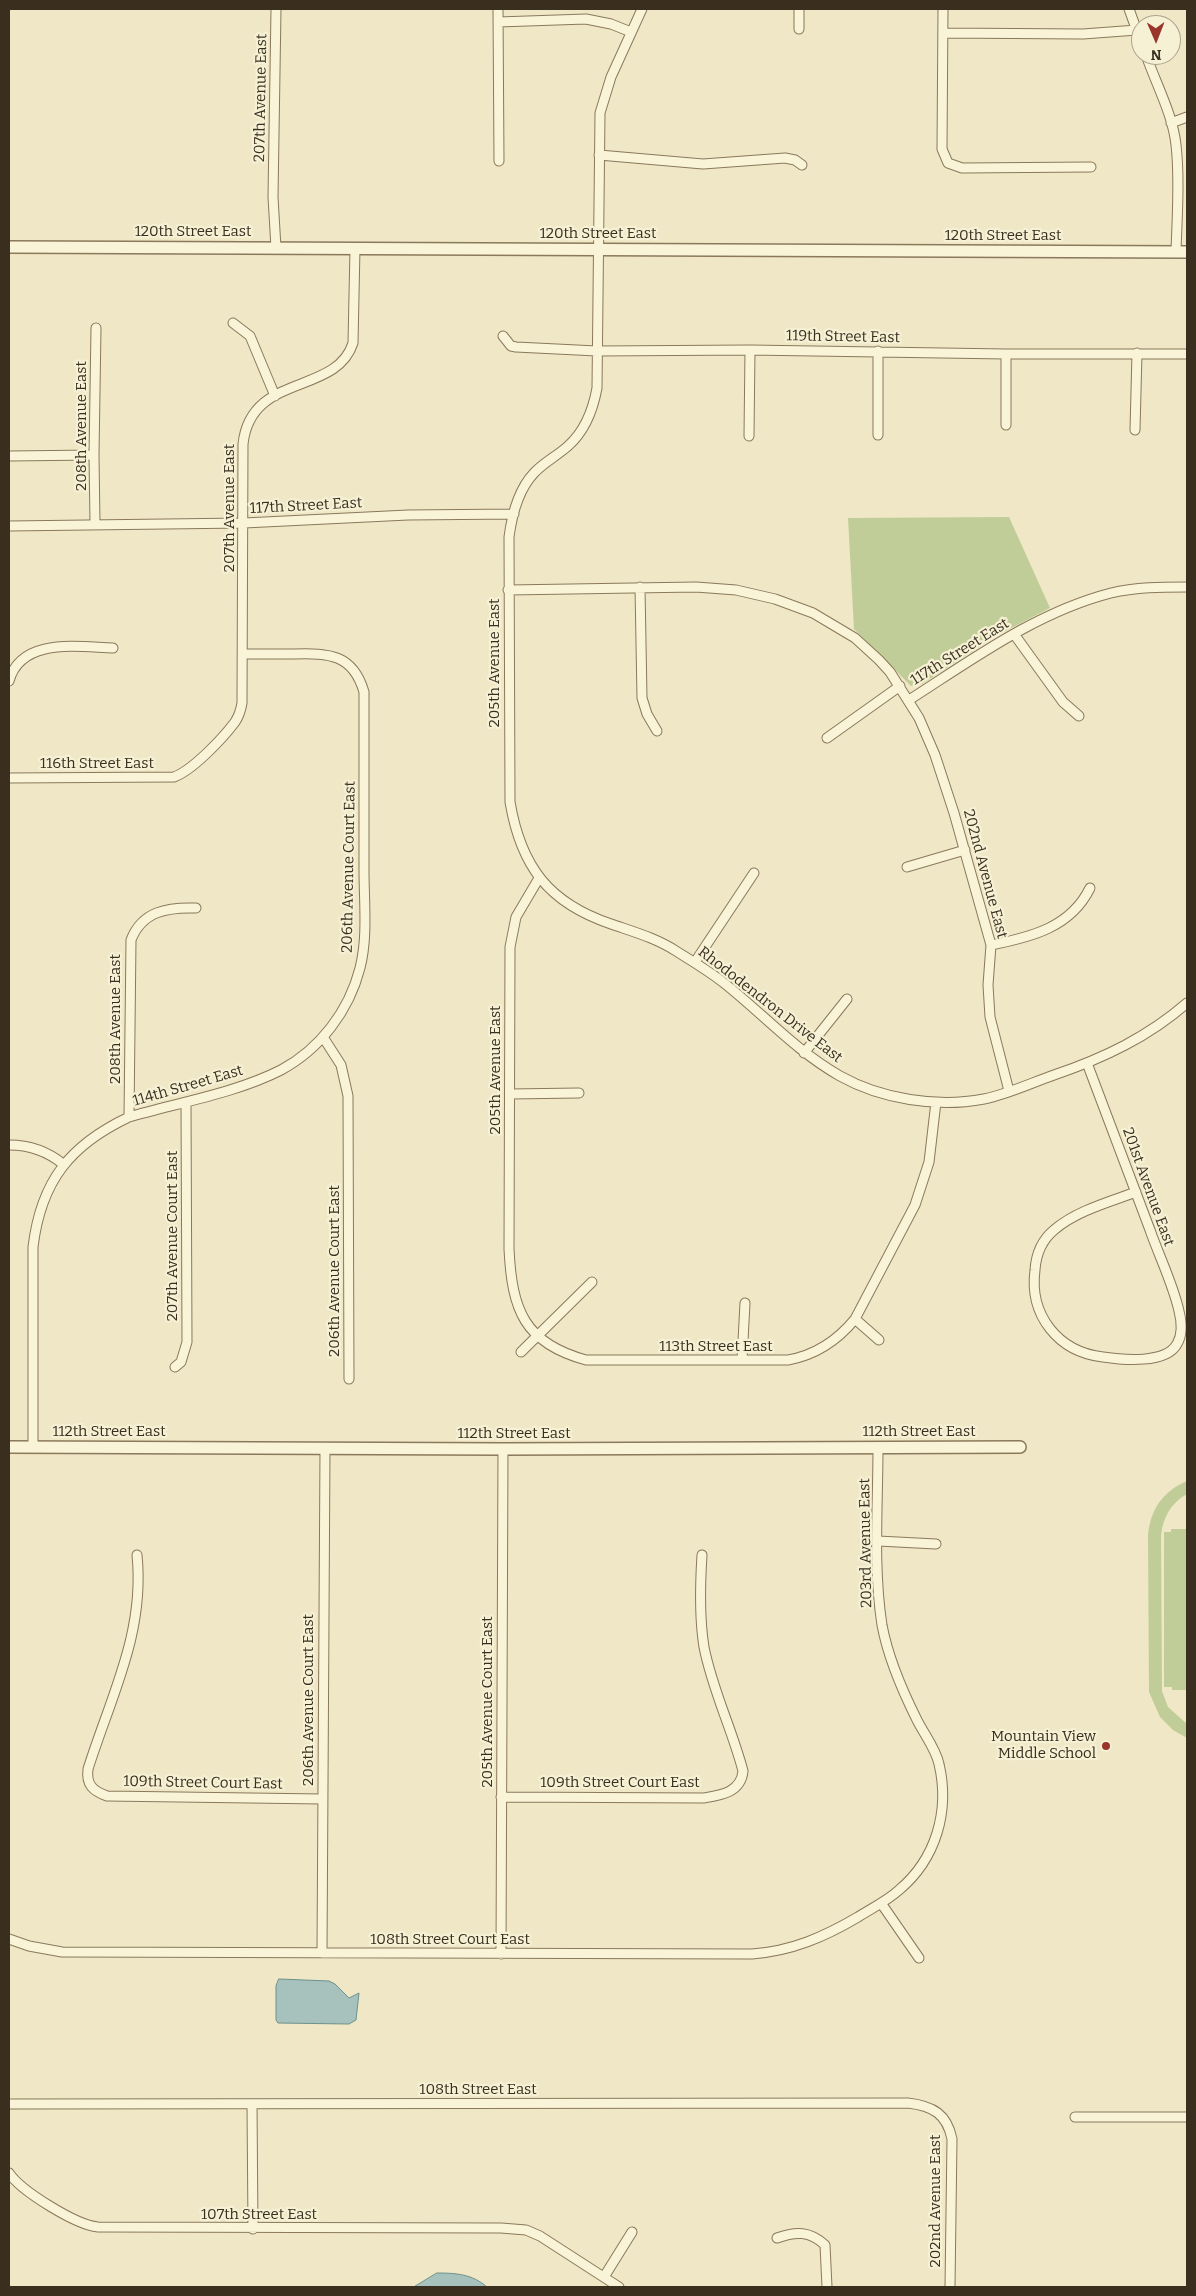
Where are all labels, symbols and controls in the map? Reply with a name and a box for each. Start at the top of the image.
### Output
north arrow [1131,15,1181,65]
street label: 207th Avenue East [251,34,271,162]
text: N [1151,46,1162,63]
street label: 120th Street East [135,223,251,241]
street label: 120th Street East [540,225,656,243]
street label: 120th Street East [945,227,1061,245]
street label: 119th Street East [786,327,900,347]
street label: 208th Avenue East [73,361,91,491]
street label: 207th Avenue East [221,444,239,572]
street label: 117th Street East [249,494,363,518]
street label: 205th Avenue East [486,599,504,727]
street label: 117th Street East [908,615,1012,689]
street label: 116th Street East [40,755,154,773]
street label: 206th Avenue Court East [339,781,359,953]
street label: 202nd Avenue East [959,807,1011,941]
street label: Rhododendron Drive East [694,943,846,1067]
street label: 208th Avenue East [107,954,125,1084]
street label: 205th Avenue East [487,1006,505,1134]
street label: 114th Street East [131,1062,245,1110]
street label: 201st Avenue East [1118,1125,1178,1249]
street label: 207th Avenue Court East [164,1151,182,1321]
street label: 206th Avenue Court East [326,1185,344,1357]
street label: 113th Street East [659,1338,773,1356]
street label: 112th Street East [52,1423,166,1441]
street label: 112th Street East [862,1423,976,1441]
street label: 112th Street East [457,1425,571,1443]
street label: 203rd Avenue East [856,1478,876,1608]
street label: 206th Avenue Court East [300,1614,318,1786]
street label: 205th Avenue Court East [479,1616,497,1788]
place label: Mountain View Middle School [991,1728,1096,1763]
marker: Mountain View Middle School [1100,1740,1112,1752]
street label: 109th Street Court East [123,1773,283,1793]
street label: 109th Street Court East [540,1774,700,1792]
street label: 108th Street Court East [370,1931,530,1949]
street label: 108th Street East [419,2081,537,2099]
street label: 202nd Avenue East [927,2135,945,2267]
street label: 107th Street East [201,2206,317,2224]

